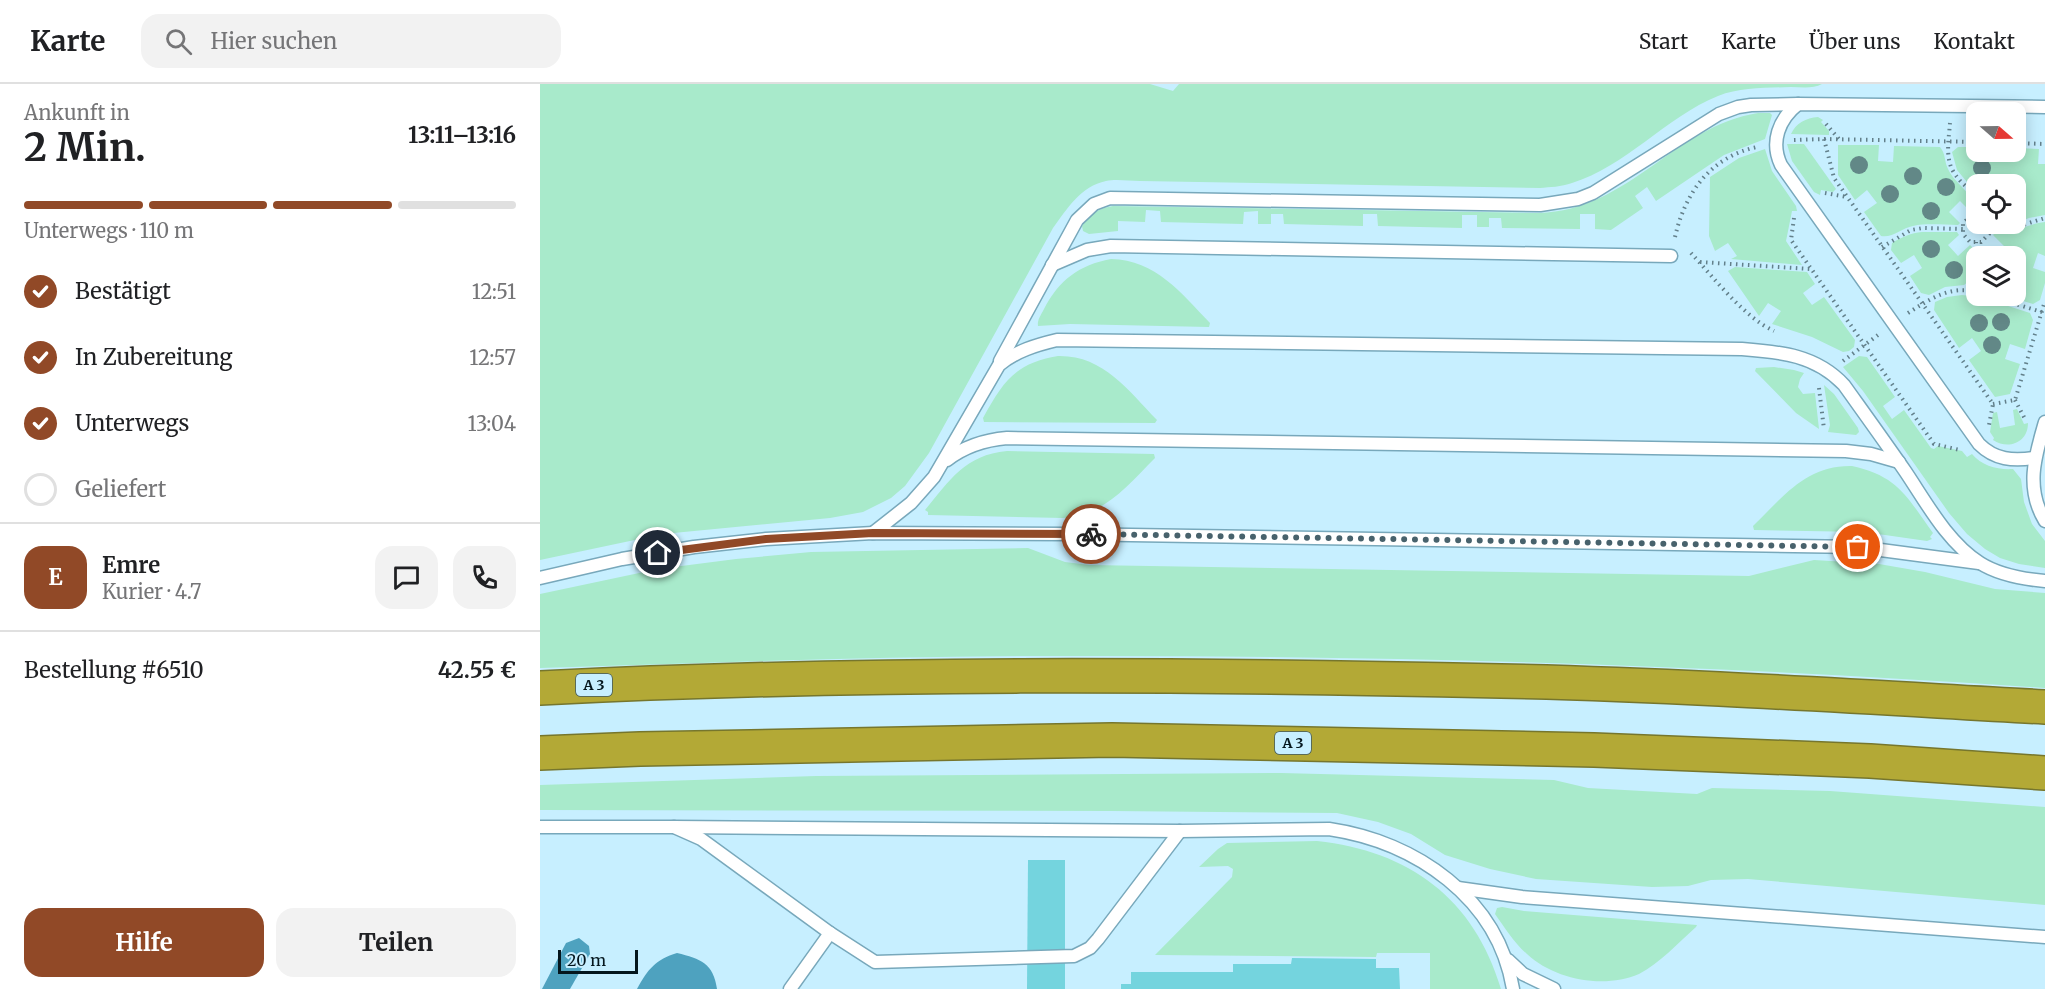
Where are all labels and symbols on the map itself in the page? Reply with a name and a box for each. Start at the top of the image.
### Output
north arrow [1966,102,2026,162]
courier [1061,504,1121,564]
pin [1832,521,1883,572]
pin [632,527,683,578]
road number: A 3 [576,674,612,696]
road number: A 3 [1275,732,1311,754]
scale bar [558,947,638,974]

